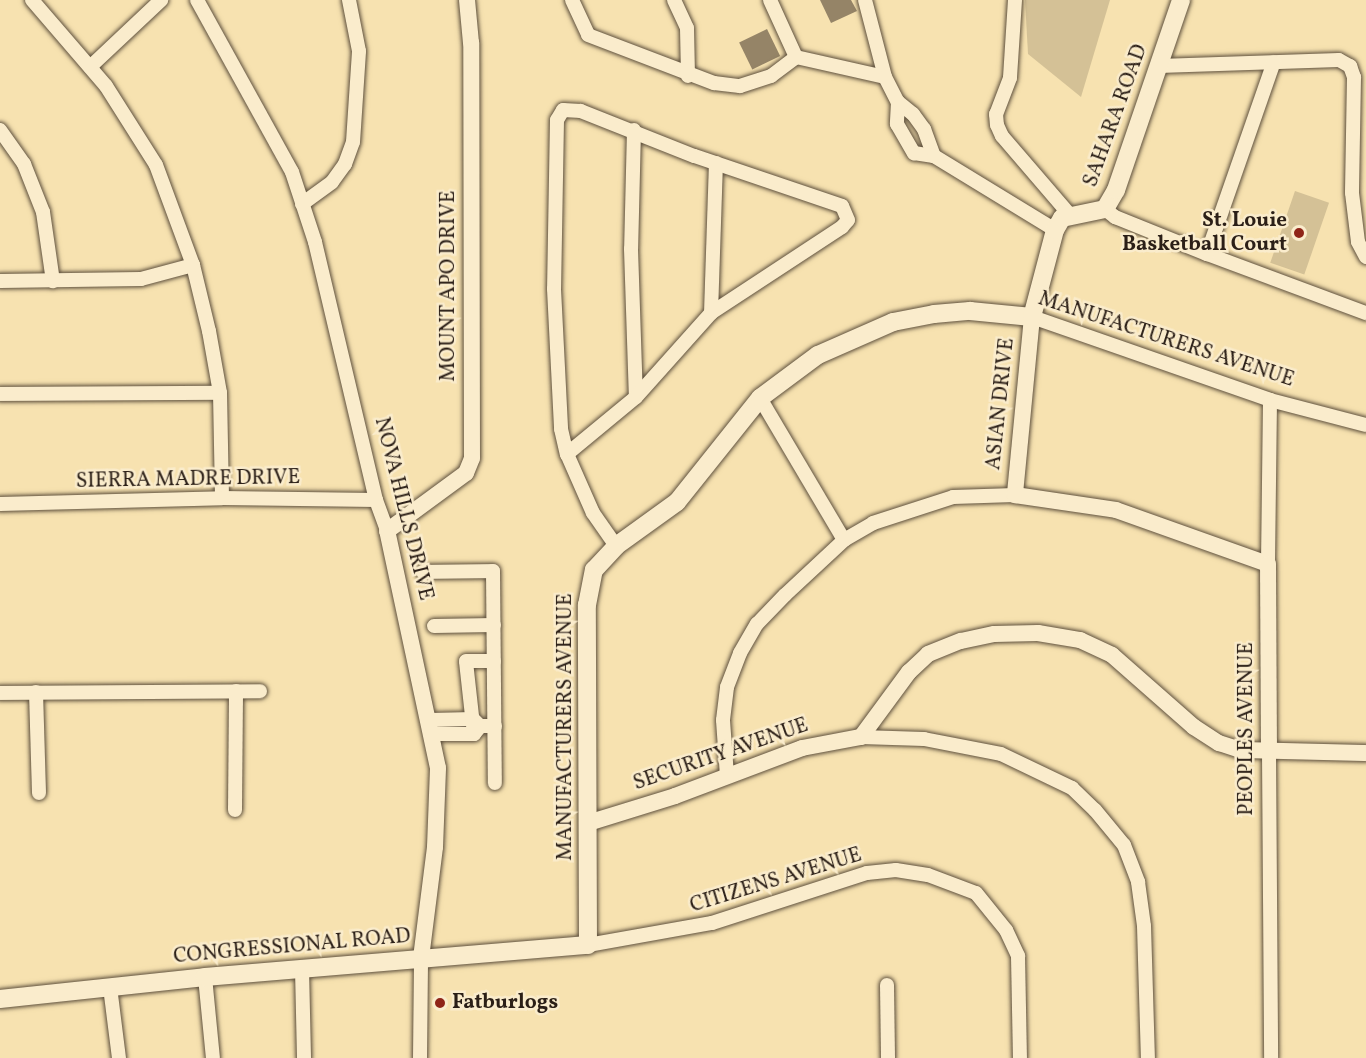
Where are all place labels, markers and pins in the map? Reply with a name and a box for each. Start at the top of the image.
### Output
place label: St. Louie Basketball Court [1122,208,1287,258]
marker: St. Louie Basketball Court [1292,226,1306,240]
place label: Fatburlogs [452,990,558,1016]
marker: Fatburlogs [433,996,447,1010]

